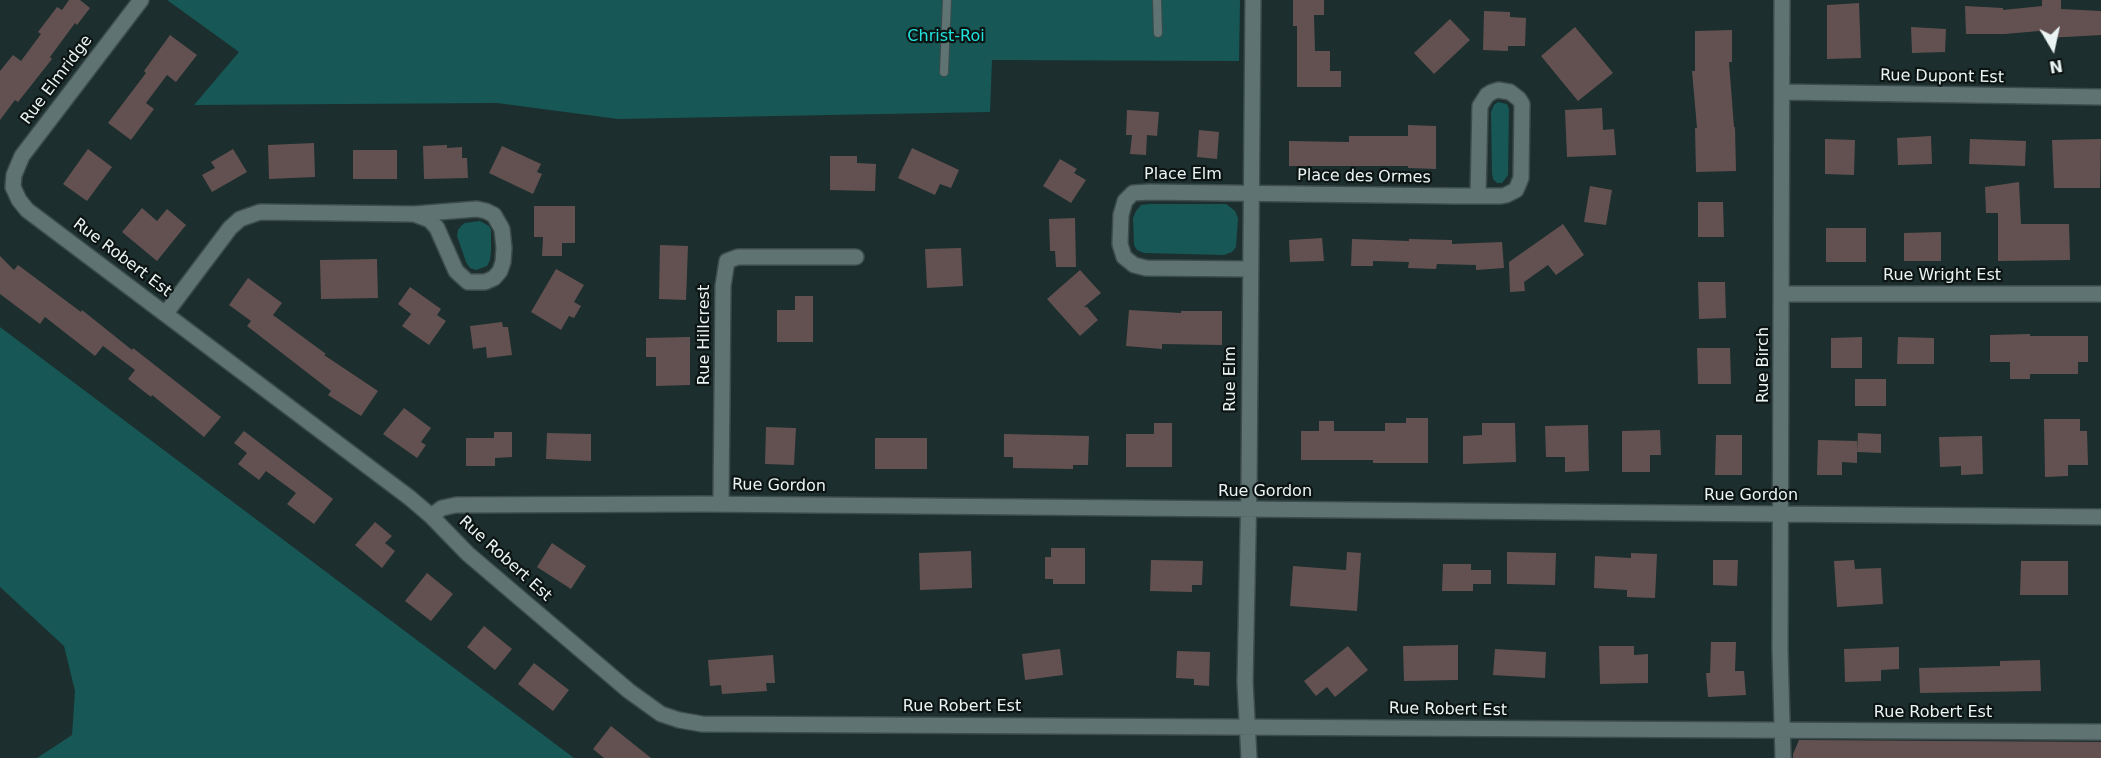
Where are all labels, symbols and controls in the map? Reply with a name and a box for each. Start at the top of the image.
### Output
north arrow [2023,18,2083,78]
park label: Christ-Roi [907,27,985,47]
street label: Rue Elmridge [17,32,97,128]
text: N [2048,56,2064,77]
street label: Rue Dupont Est [1880,66,2004,88]
street label: Place Elm [1144,165,1222,185]
street label: Place des Ormes [1297,166,1431,188]
street label: Rue Robert Est [69,215,175,301]
street label: Rue Wright Est [1883,266,2001,286]
street label: Rue Hillcrest [695,285,715,385]
street label: Rue Birch [1754,327,1774,403]
street label: Rue Elm [1221,346,1241,412]
street label: Rue Gordon [732,476,826,496]
street label: Rue Gordon [1218,482,1312,502]
street label: Rue Gordon [1704,486,1798,506]
street label: Rue Robert Est [455,512,555,606]
street label: Rue Robert Est [903,697,1021,717]
street label: Rue Robert Est [1389,699,1507,721]
street label: Rue Robert Est [1874,703,1992,723]

